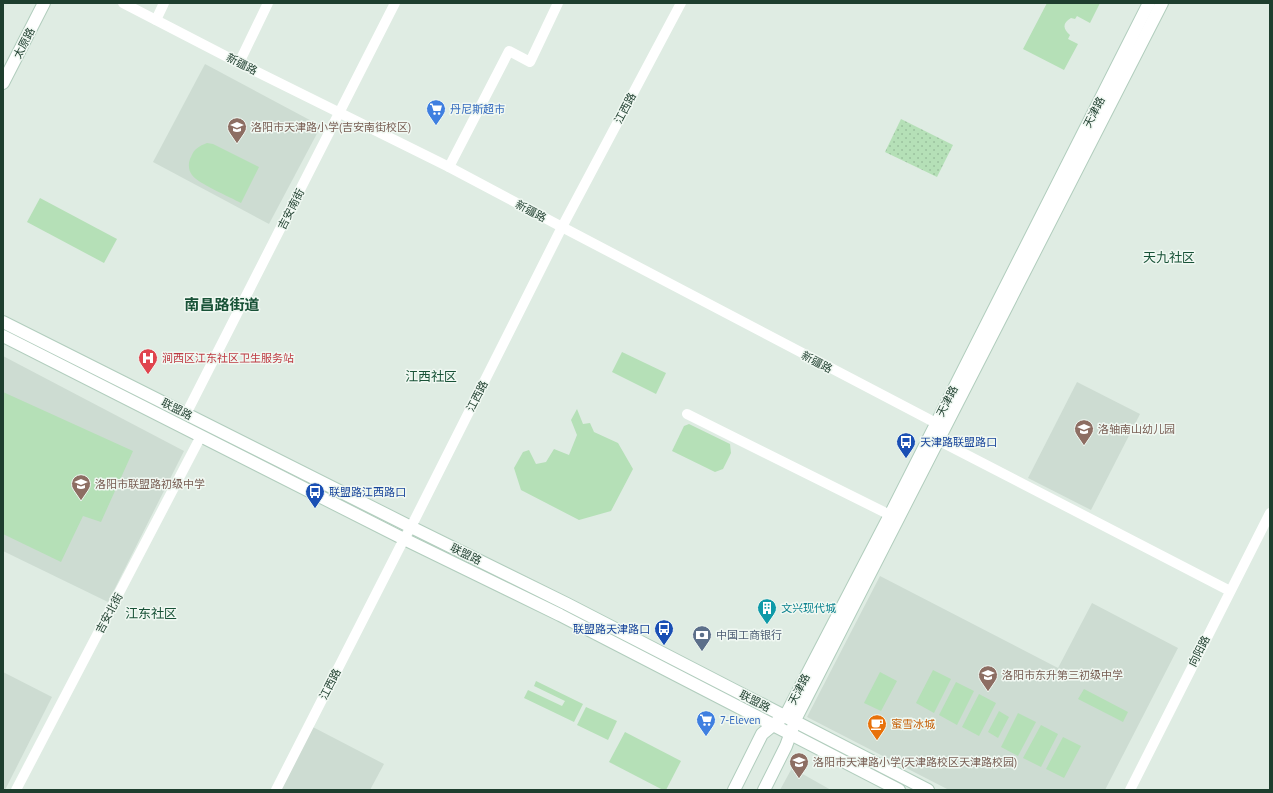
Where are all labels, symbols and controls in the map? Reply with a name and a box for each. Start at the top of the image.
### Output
street label: 太原路 [10,25,38,61]
street label: 新疆路 [224,50,260,78]
street label: 江西路 [611,90,639,126]
street label: 天津路 [1080,94,1108,130]
supermarket icon: 丹尼斯超市 [425,98,447,126]
place label: 丹尼斯超市 [450,102,505,116]
school or university icon: 洛阳市天津路小学(吉安南街校区) [226,116,248,144]
place label: 洛阳市天津路小学(吉安南街校区) [251,120,411,134]
street label: 吉安南街 [275,186,307,232]
street label: 新疆路 [513,197,549,225]
district label: 天九社区 [1143,249,1195,266]
district label: 南昌路街道 [184,295,260,314]
hospital icon: 涧西区江东社区卫生服务站 [137,347,159,375]
street label: 新疆路 [799,348,835,376]
place label: 涧西区江东社区卫生服务站 [162,351,294,365]
district label: 江西社区 [405,368,457,385]
street label: 江西路 [463,378,491,414]
street label: 天津路 [933,383,961,419]
street label: 联盟路 [159,395,195,423]
school or university icon: 洛轴南山幼儿园 [1073,418,1095,446]
place label: 洛轴南山幼儿园 [1098,422,1175,436]
bus stop icon: 天津路联盟路口 [895,431,917,459]
place label: 天津路联盟路口 [920,435,997,449]
school or university icon: 洛阳市联盟路初级中学 [70,473,92,501]
place label: 洛阳市联盟路初级中学 [95,477,205,491]
bus stop icon: 联盟路江西路口 [304,481,326,509]
place label: 联盟路江西路口 [329,485,406,499]
street label: 联盟路 [448,540,484,568]
street label: 吉安北街 [92,590,126,636]
building icon: 文兴现代城 [756,597,778,625]
place label: 文兴现代城 [781,601,836,615]
district label: 江东社区 [125,605,177,622]
bus stop icon: 联盟路天津路口 [653,618,675,646]
place label: 联盟路天津路口 [573,622,650,636]
bank icon: 中国工商银行 [691,624,713,652]
place label: 中国工商银行 [716,628,782,642]
street label: 向阳路 [1185,633,1213,669]
school or university icon: 洛阳市东升第三初级中学 [977,664,999,692]
street label: 江西路 [316,666,344,702]
place label: 洛阳市东升第三初级中学 [1002,668,1123,682]
street label: 天津路 [785,671,813,707]
street label: 联盟路 [737,687,773,715]
supermarket icon: 7-Eleven [695,709,717,737]
place label: 7-Eleven [720,713,761,727]
cafe icon: 蜜雪冰城 [866,713,888,741]
place label: 蜜雪冰城 [891,717,935,731]
school or university icon: 洛阳市天津路小学(天津路校区天津路校园) [788,751,810,779]
place label: 洛阳市天津路小学(天津路校区天津路校园) [813,755,1017,769]

